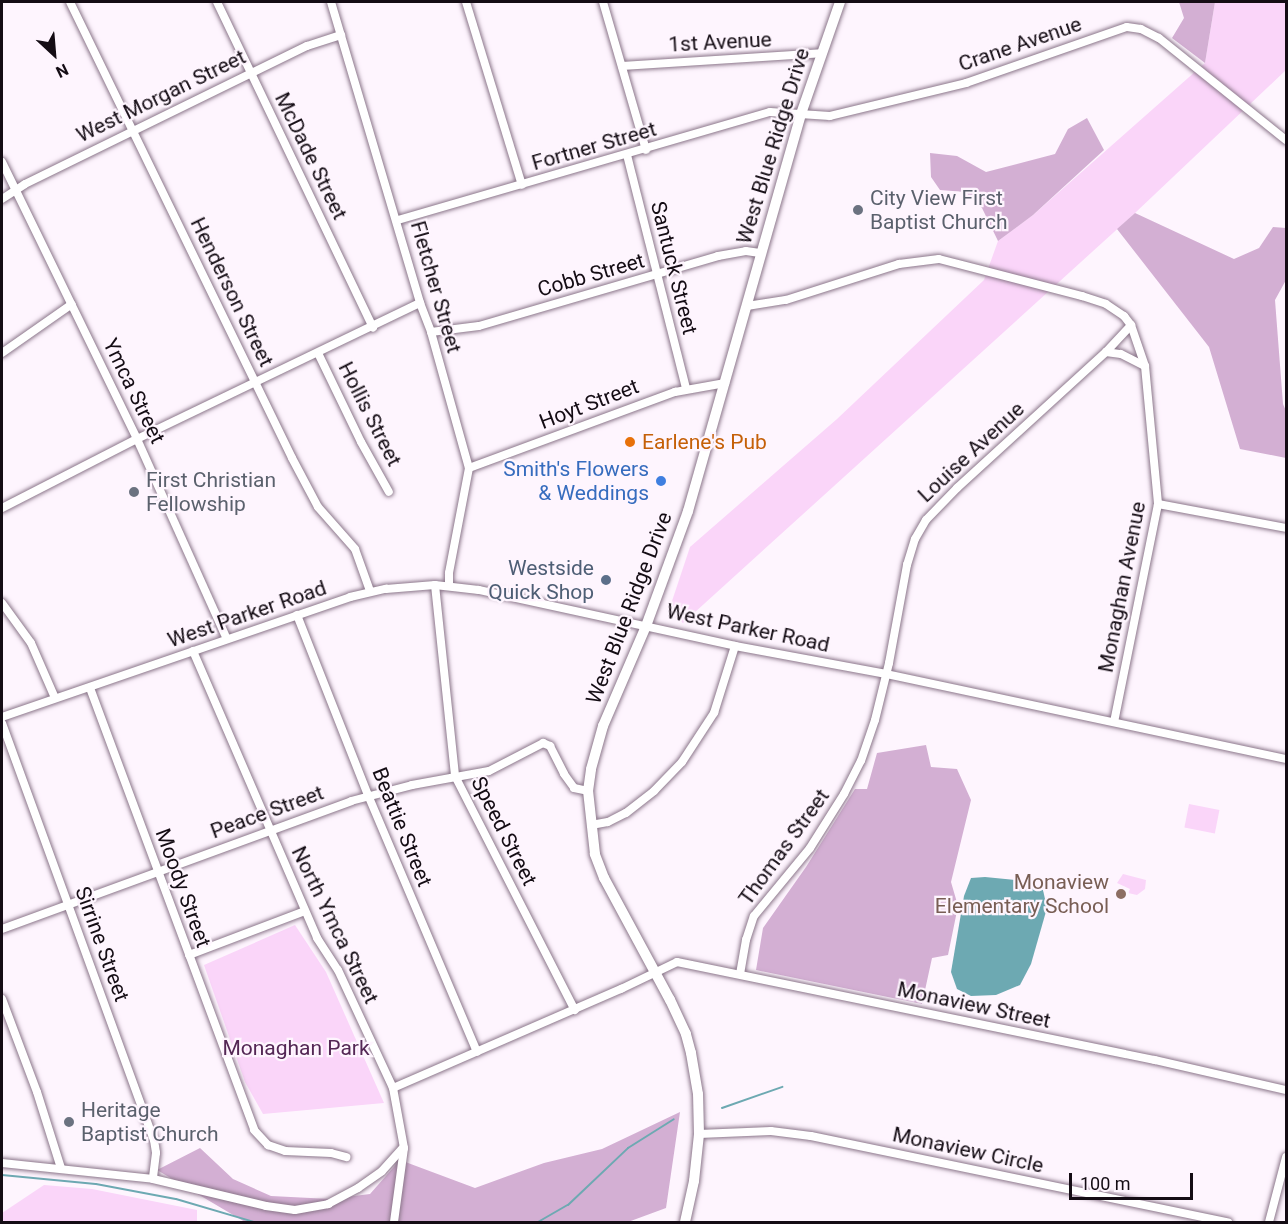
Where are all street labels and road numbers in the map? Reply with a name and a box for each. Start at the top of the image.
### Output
street label: Crane Avenue [955,11,1085,77]
street label: 1st Avenue [668,27,772,57]
street label: West Morgan Street [72,44,250,148]
street label: West Blue Ridge Drive [731,45,815,247]
street label: McDade Street [269,88,353,224]
street label: Fortner Street [529,116,659,176]
street label: Santuck Street [645,199,703,337]
street label: Henderson Street [185,213,279,371]
street label: Fletcher Street [405,218,467,356]
street label: Cobb Street [535,248,647,302]
street label: Ymca Street [98,334,170,448]
street label: Hollis Street [333,358,407,470]
street label: Hoyt Street [536,374,642,434]
street label: Louise Avenue [913,396,1029,508]
street label: Monaghan Avenue [1093,499,1151,675]
street label: West Blue Ridge Drive [581,508,677,708]
street label: West Parker Road [164,575,330,653]
street label: West Parker Road [664,598,832,658]
street label: Beattie Street [367,764,437,890]
street label: Speed Street [466,772,542,890]
street label: Peace Street [207,780,327,844]
street label: Thomas Street [733,784,835,910]
street label: Moody Street [150,825,216,951]
street label: North Ymca Street [286,842,384,1008]
street label: Sirrine Street [70,883,134,1005]
street label: Monaview Street [895,976,1053,1034]
street label: Monaview Circle [890,1122,1046,1178]

